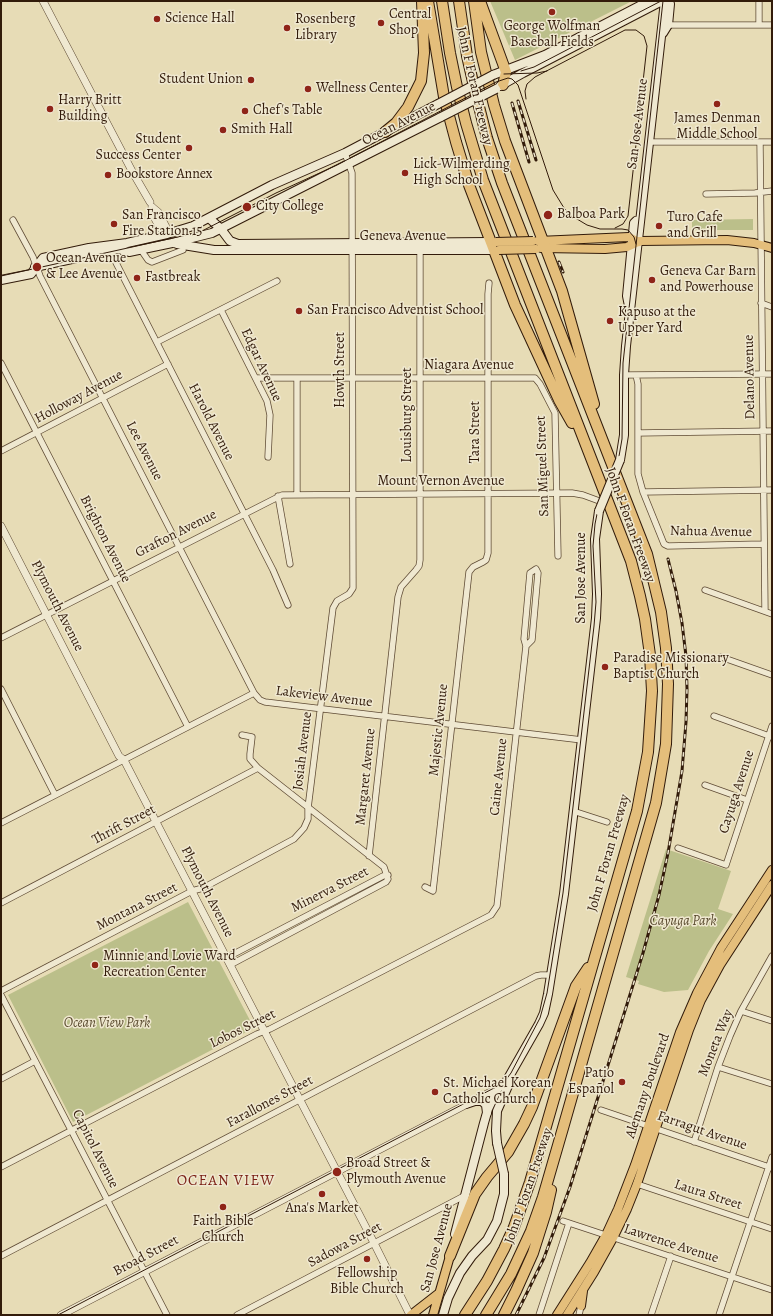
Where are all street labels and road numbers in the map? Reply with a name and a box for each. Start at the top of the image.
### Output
street label: John F Foran Freeway [452,25,496,147]
street label: San Jose Avenue [624,78,652,170]
street label: Ocean Avenue [359,98,439,150]
street label: Geneva Avenue [360,229,446,245]
street label: Edgar Avenue [237,326,285,404]
street label: Howth Street [333,332,349,408]
street label: Delano Avenue [741,334,759,420]
street label: Niagara Avenue [424,358,514,374]
street label: Holloway Avenue [32,367,126,427]
street label: Louisburg Street [400,367,416,463]
street label: Harold Avenue [184,381,238,463]
street label: Tara Street [468,401,484,463]
street label: San Miguel Street [533,415,553,517]
street label: Lee Avenue [122,419,166,483]
street label: John F Foran Freeway [601,465,659,585]
street label: Mount Vernon Avenue [377,474,505,490]
street label: Brighton Avenue [76,493,134,585]
street label: Grafton Avenue [133,506,219,562]
street label: Nahua Avenue [670,523,752,541]
street label: San Jose Avenue [574,532,590,624]
street label: Plymouth Avenue [27,558,87,654]
street label: Lakeview Avenue [275,683,373,711]
street label: Majestic Avenue [426,683,452,777]
street label: Josiah Avenue [290,711,316,791]
street label: Margaret Avenue [353,728,379,826]
street label: Caine Avenue [487,738,511,816]
street label: Cayuga Avenue [716,748,758,836]
street label: John F Foran Freeway [584,792,634,914]
street label: Thrift Street [89,801,159,849]
street label: Plymouth Avenue [177,844,237,940]
street label: Minerva Street [288,863,372,917]
street label: Montana Street [94,879,180,935]
street label: Lobos Street [207,1006,279,1052]
street label: Moneta Way [695,1007,737,1079]
street label: Alemany Boulevard [622,1031,674,1141]
street label: Farallones Street [224,1072,316,1132]
street label: Capitol Avenue [68,1107,122,1191]
street label: Farragut Avenue [655,1108,749,1154]
street label: John F Foran Freeway [501,1126,557,1246]
street label: Laura Street [672,1176,744,1214]
street label: San Jose Avenue [417,1202,457,1294]
street label: Sadowa Street [305,1218,385,1272]
street label: Lawrence Avenue [621,1221,721,1267]
street label: Broad Street [110,1232,182,1280]

